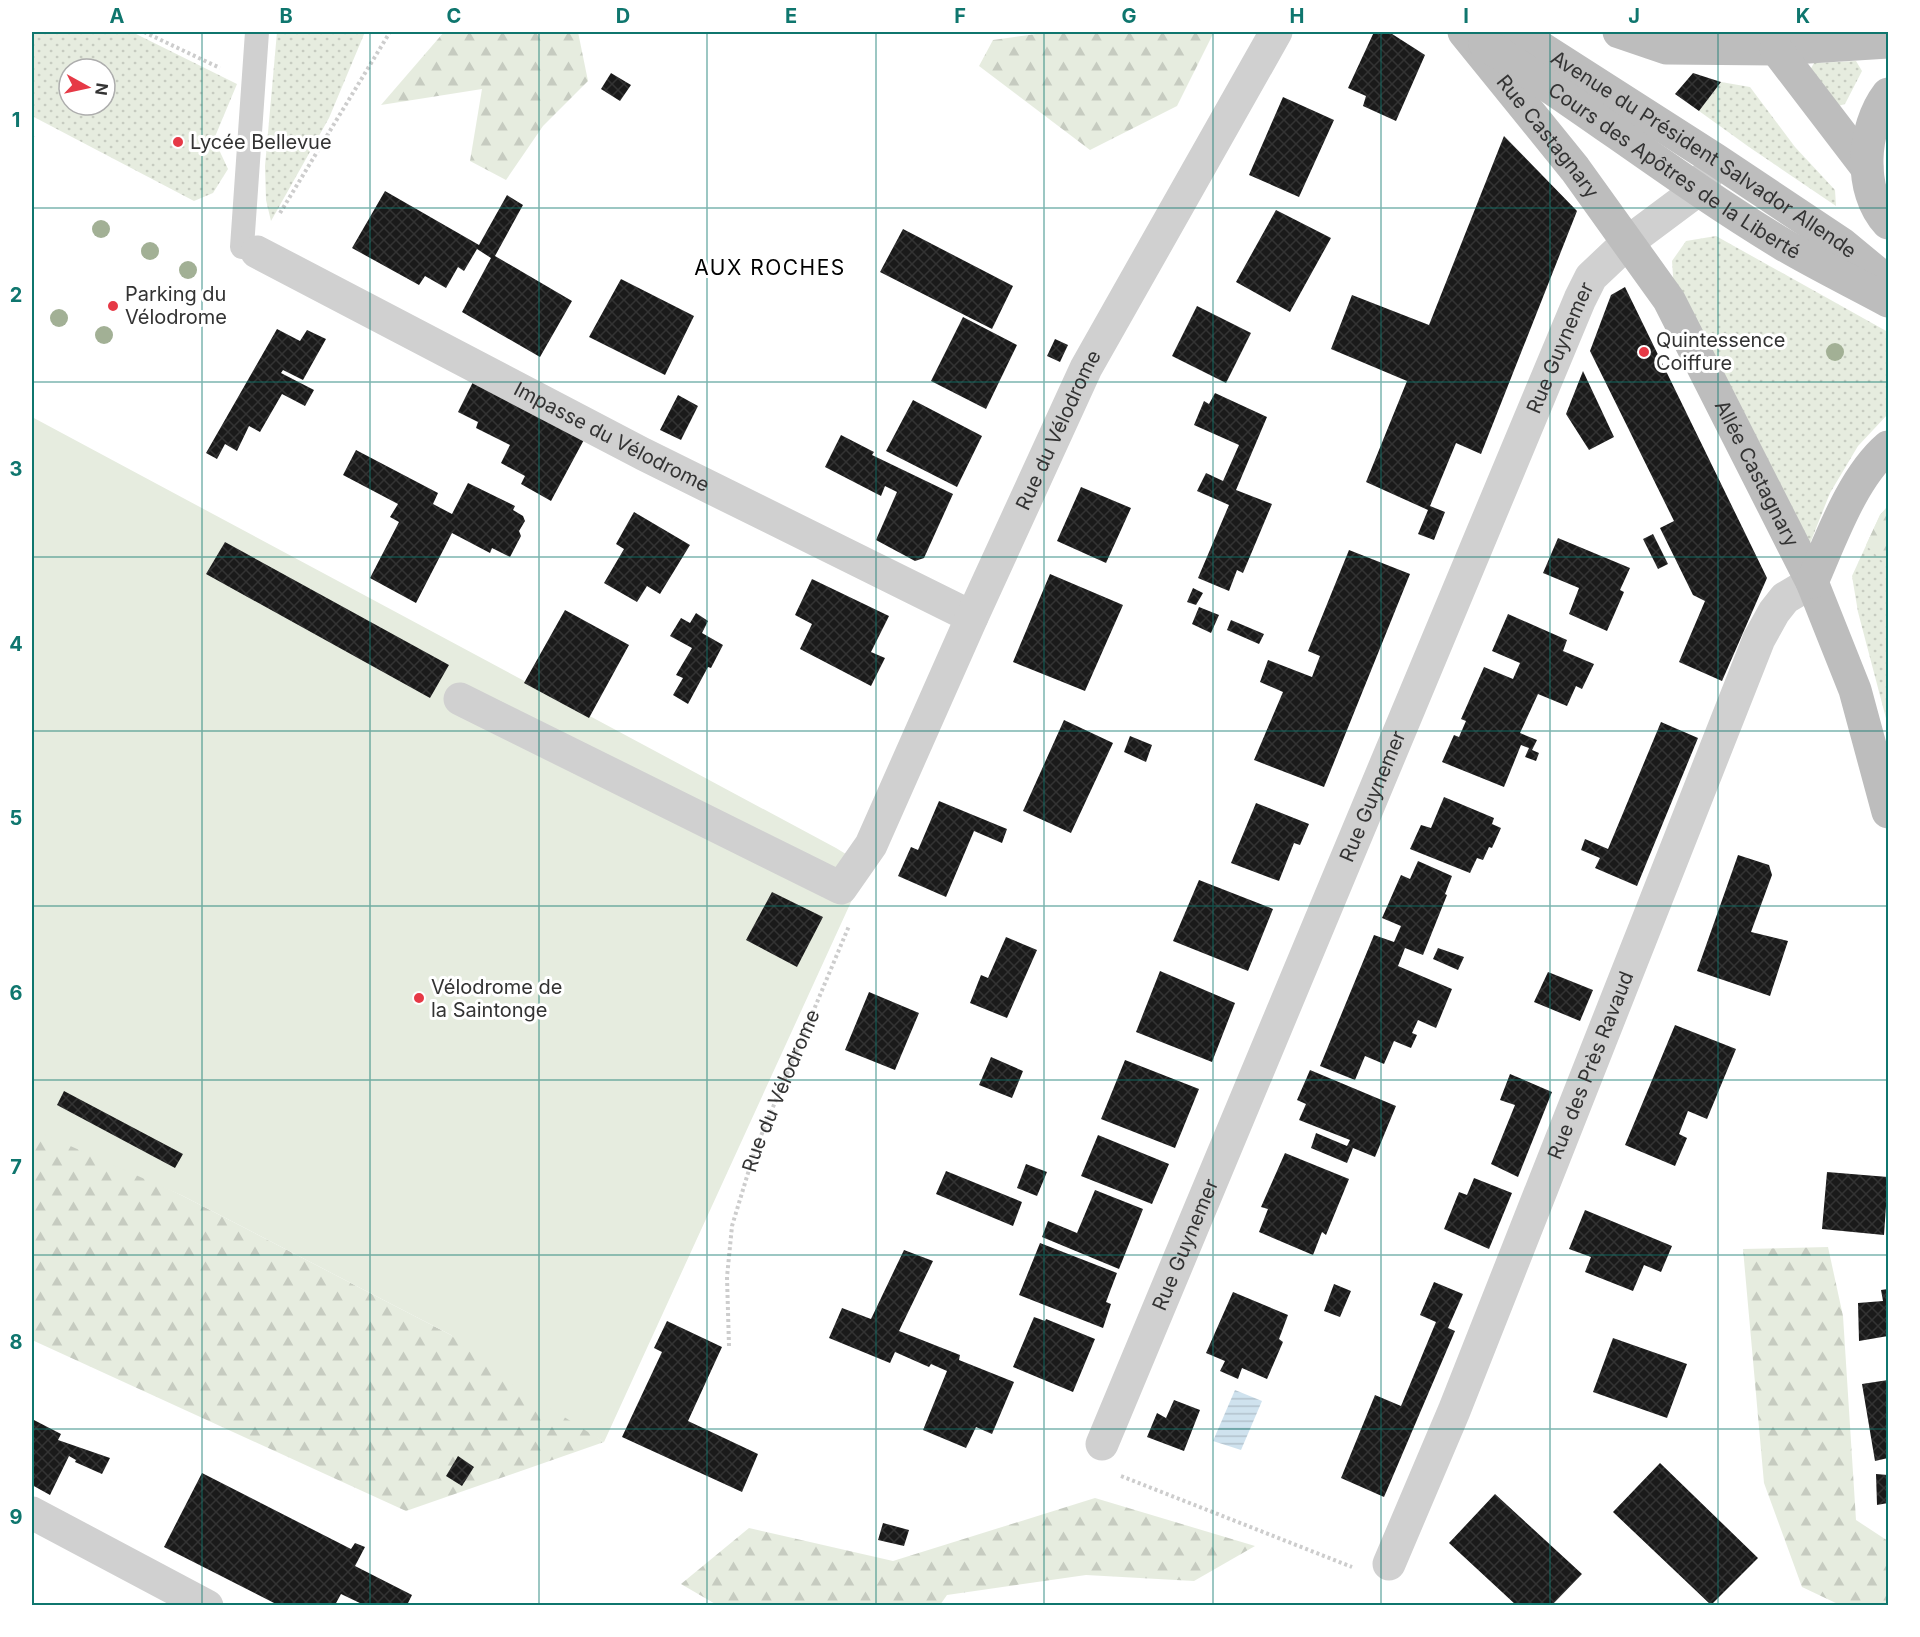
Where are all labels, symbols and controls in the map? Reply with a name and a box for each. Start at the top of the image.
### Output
text: A [110,4,125,28]
text: B [279,4,293,28]
text: C [447,4,461,28]
text: D [616,4,630,28]
text: E [785,4,797,28]
text: F [954,4,966,28]
text: G [1121,4,1137,28]
text: H [1290,4,1304,28]
text: I [1463,4,1469,28]
text: J [1628,4,1640,28]
text: K [1796,4,1810,28]
street label: Avenue du Président Salvador Allende [1546,46,1861,263]
north arrow [57,57,117,117]
street label: Rue Castagnary [1492,70,1604,203]
street label: Cours des Apôtres de la Liberté [1544,77,1805,264]
text: N [91,82,113,97]
text: 1 [12,108,20,132]
place label: Lycée Bellevue [190,130,332,154]
marker: Lycée Bellevue [171,135,185,149]
district label: AUX ROCHES [694,255,846,280]
street label: Rue Guynemer [1522,278,1599,417]
place label: Parking du Vélodrome [125,282,227,329]
text: 2 [10,283,22,307]
marker: Parking du Vélodrome [106,299,120,313]
place label: Quintessence Coiffure [1656,328,1785,375]
marker: Quintessence Coiffure [1637,345,1651,359]
street label: Rue du Vélodrome [1011,346,1106,514]
street label: Impasse du Vélodrome [510,377,713,497]
street label: Allée Castagnary [1710,396,1804,551]
text: 3 [10,457,22,481]
text: 4 [9,632,23,656]
street label: Rue Guynemer [1334,726,1411,866]
text: 5 [10,806,22,830]
street label: Rue des Près Ravaud [1543,968,1639,1163]
place label: Vélodrome de la Saintonge [431,975,562,1022]
text: 6 [10,981,23,1005]
marker: Vélodrome de la Saintonge [412,991,426,1005]
street label: Rue du Vélodrome [737,1006,825,1175]
text: 7 [10,1155,22,1179]
street label: Rue Guynemer [1147,1175,1223,1314]
text: 8 [9,1330,23,1354]
text: 9 [10,1505,23,1529]

